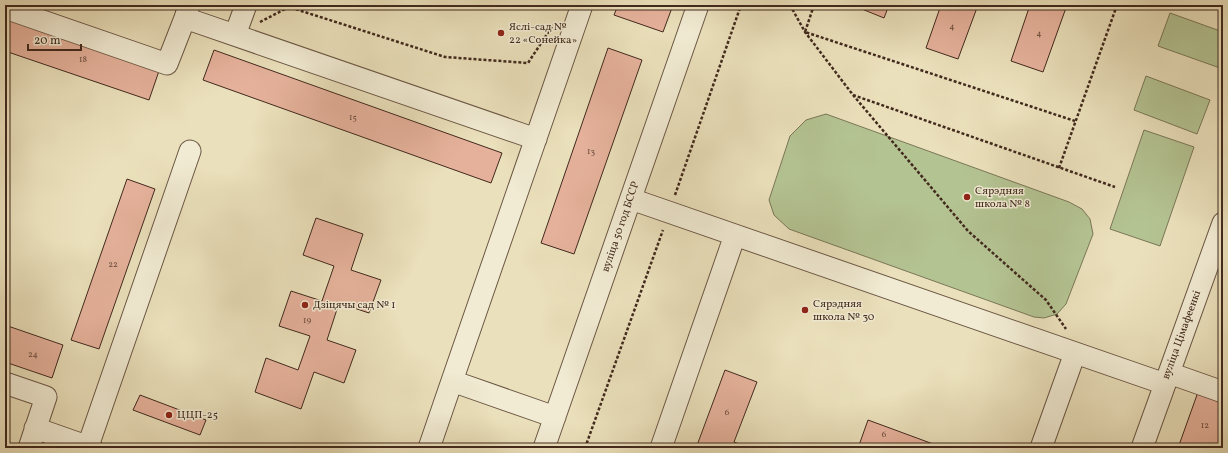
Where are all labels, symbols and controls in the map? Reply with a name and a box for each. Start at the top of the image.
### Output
place label: Яслі-сад № 22 «Сонейка» [509,20,577,48]
house number: 4 [949,20,955,33]
scale bar [28,26,81,52]
house number: 4 [1036,27,1042,40]
marker: Яслі-сад № 22 «Сонейка» [496,28,506,38]
text: 20 m [34,33,61,49]
house number: 18 [79,53,87,66]
house number: 15 [349,111,357,124]
house number: 13 [587,145,595,158]
street label: вуліца 50 год БССР [598,180,644,274]
place label: Сярэдняя школа № 8 [975,184,1030,212]
marker: Сярэдняя школа № 8 [962,192,972,202]
house number: 22 [108,258,118,271]
street label: вуліца Цімафеенкі [1159,288,1205,382]
place label: Сярэдняя школа № 30 [813,297,875,325]
place label: Дзіцячы сад № 1 [313,298,396,313]
marker: Дзіцячы сад № 1 [300,300,310,310]
marker: Сярэдняя школа № 30 [800,305,810,315]
house number: 19 [303,314,311,327]
house number: 24 [28,348,38,361]
house number: 6 [725,406,730,419]
place label: ЦЦП-25 [177,408,218,423]
marker: ЦЦП-25 [164,410,174,420]
house number: 12 [1201,419,1209,432]
house number: 6 [882,428,887,441]

